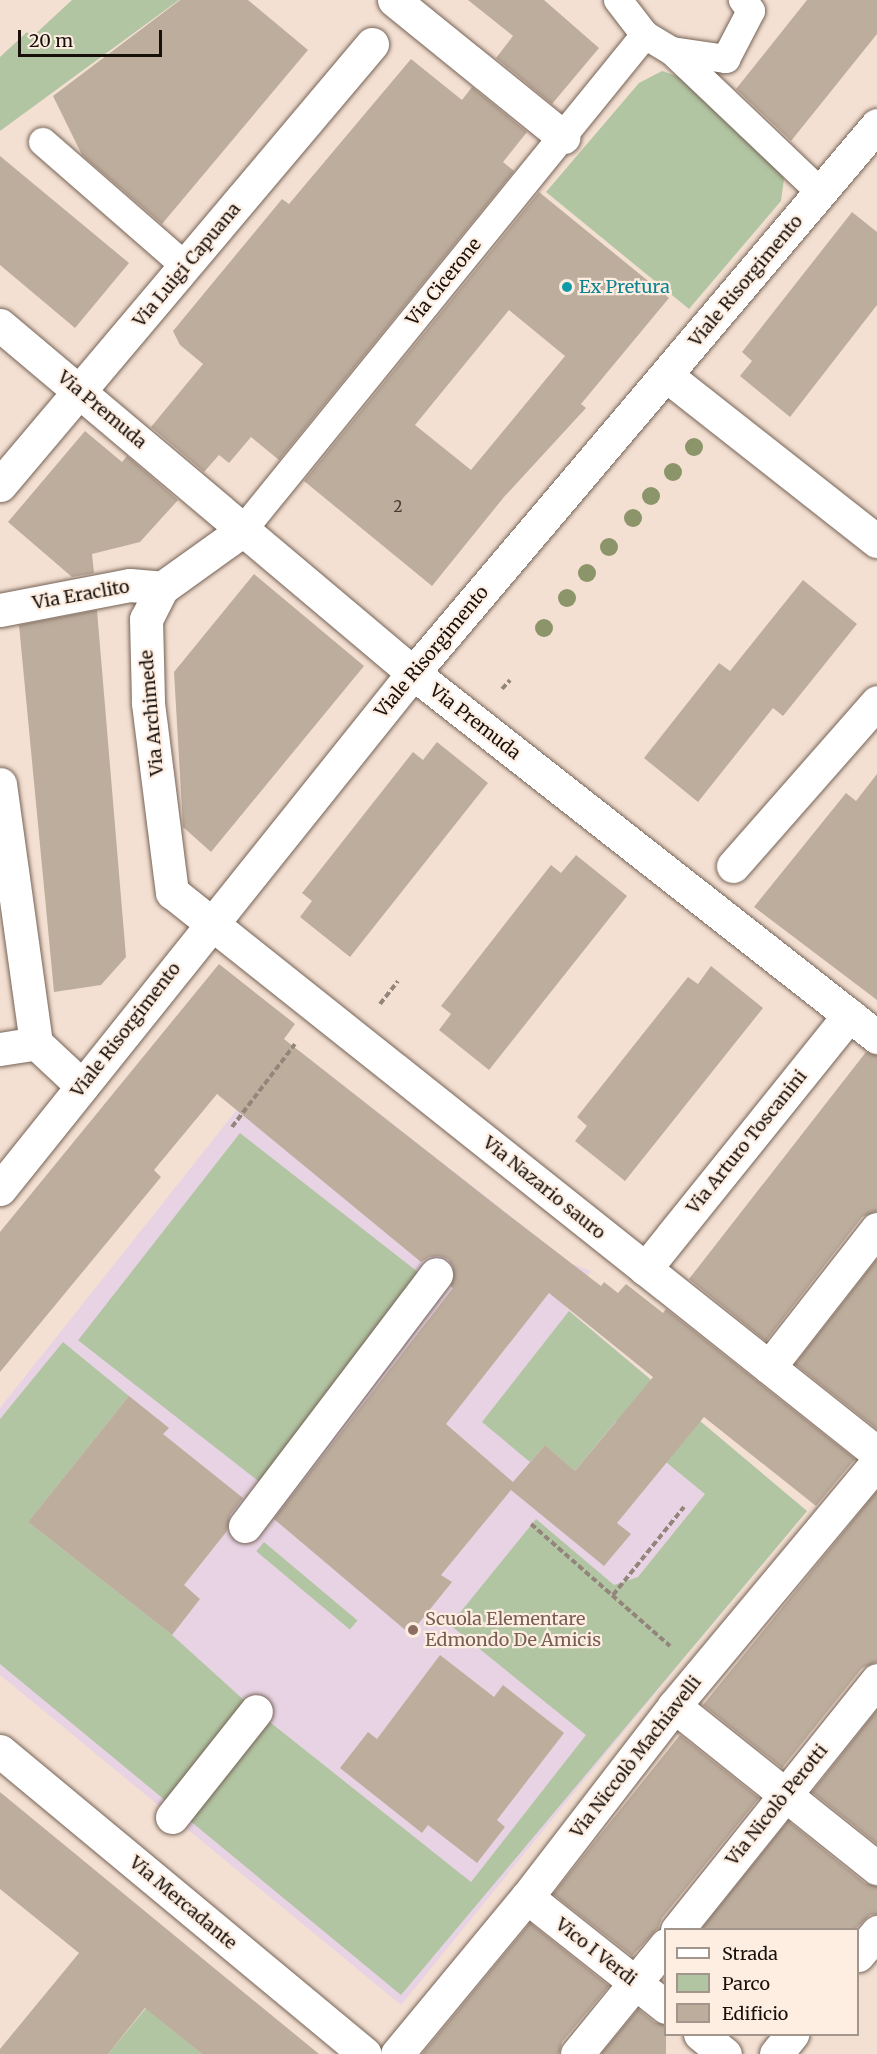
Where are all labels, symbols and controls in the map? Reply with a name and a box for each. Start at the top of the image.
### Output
scale bar [21,18,165,56]
text: 20 m [29,29,73,52]
street label: Via Luigi Capuana [129,199,245,331]
street label: Viale Risorgimento [685,211,807,351]
street label: Via Cicerone [402,234,486,330]
place label: Ex Pretura [579,276,670,298]
marker: Ex Pretura [560,280,574,294]
street label: Via Premuda [53,367,151,453]
house number: 2 [394,498,402,516]
street label: Via Eraclito [31,576,131,614]
street label: Viale Risorgimento [371,582,493,722]
street label: Via Archimede [136,649,168,777]
street label: Via Premuda [425,680,525,764]
street label: Viale Risorgimento [67,958,185,1102]
street label: Via Arturo Toscanini [682,1066,812,1218]
street label: Via Nazario sauro [478,1132,610,1244]
place label: Scuola Elementare Edmondo De Amicis [425,1609,601,1652]
marker: Scuola Elementare Edmondo De Amicis [406,1623,420,1637]
street label: Via Niccolò Machiavelli [566,1672,706,1842]
street label: Via Nicolò Perotti [722,1740,832,1870]
street label: Via Mercadante [125,1852,241,1954]
street label: Vico I Verdi [551,1914,641,1990]
legend [664,1928,859,2036]
text: Strada [722,1942,778,1965]
text: Parco [722,1972,770,1995]
text: Edificio [722,2002,788,2025]

